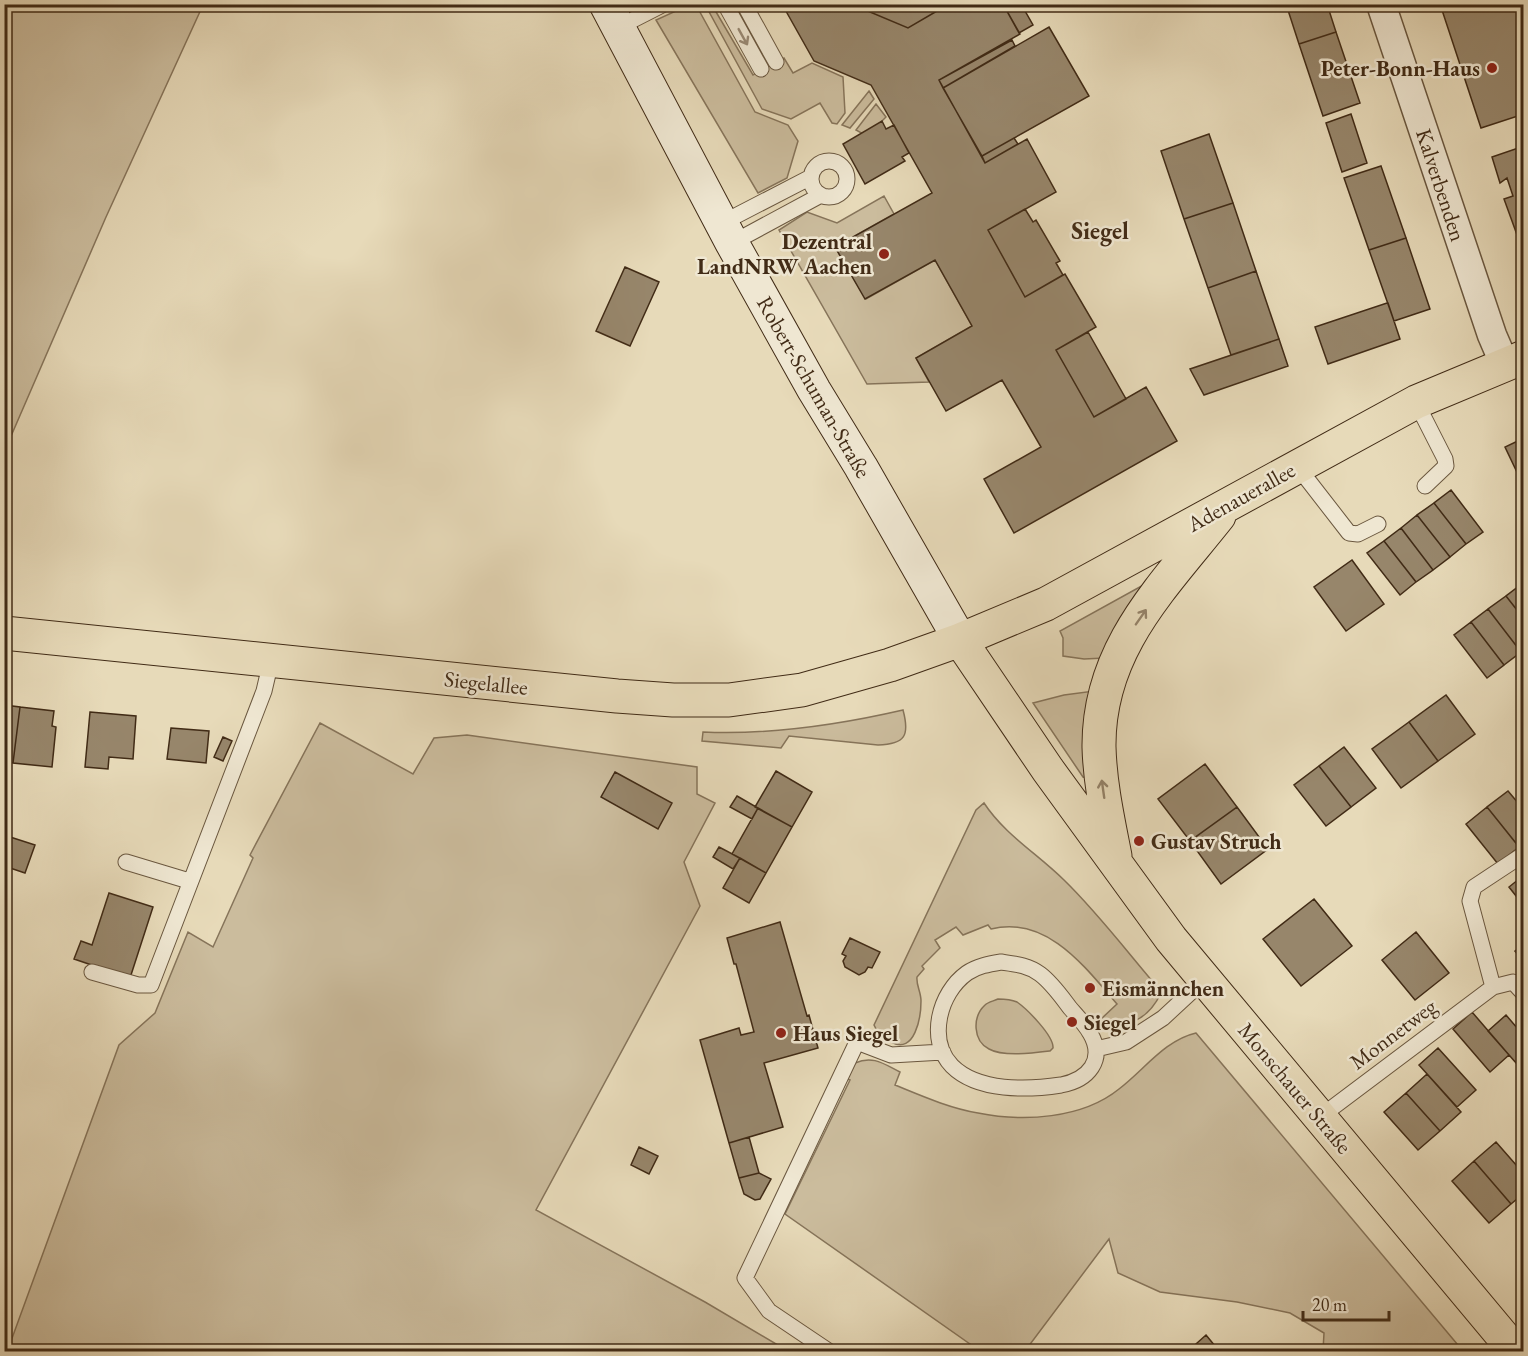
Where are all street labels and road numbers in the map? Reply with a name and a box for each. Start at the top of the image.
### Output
street label: Kalverbenden [1409,125,1473,245]
street label: Robert-Schuman-Straße [750,291,878,484]
street label: Adenauerallee [1181,455,1300,539]
street label: Siegelallee [443,664,530,702]
street label: Monnetweg [1344,992,1443,1076]
street label: Monschauer Straße [1232,1016,1359,1160]

